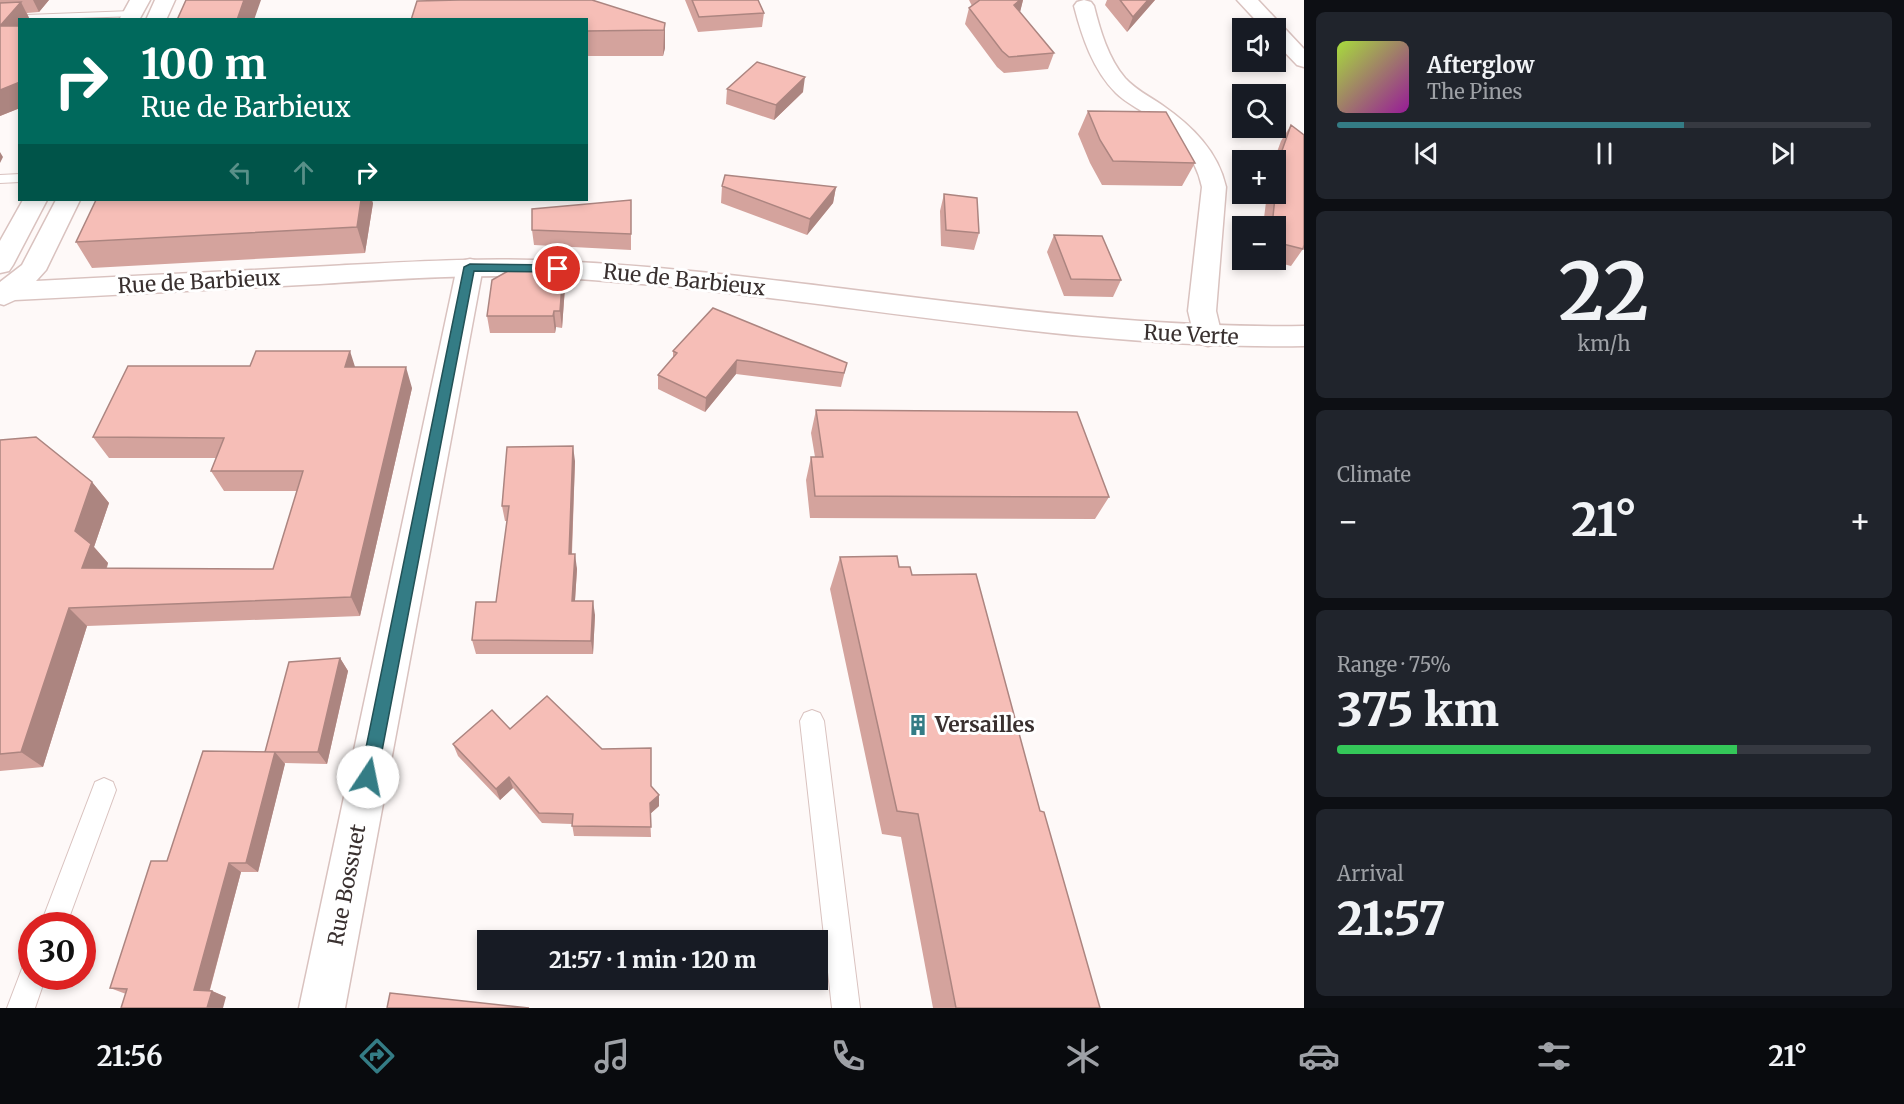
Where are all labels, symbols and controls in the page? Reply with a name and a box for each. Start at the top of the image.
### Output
map controls [1232,18,1286,270]
button: sound [1232,18,1286,72]
text: 100 m [141,38,267,90]
icon: right [42,42,120,120]
text: Afterglow [1427,51,1534,79]
text: The Pines [1427,79,1522,104]
button: search [1232,84,1286,138]
text: Rue de Barbieux [141,90,351,124]
icon: previous [1410,137,1443,170]
icon: pause [1588,137,1621,170]
icon: next [1766,137,1799,170]
button: + [1232,150,1286,204]
icon: left [224,156,257,189]
icon: ahead [287,156,320,189]
icon: right [350,156,383,189]
button: − [1232,216,1286,270]
pin [532,243,583,294]
text: 22 [1559,243,1649,341]
icon: arrive [541,252,574,285]
street label: Rue de Barbieux [602,258,767,302]
street label: Rue de Barbieux [117,264,282,299]
street label: Rue Verte [1143,319,1239,350]
text: km/h [1578,331,1630,356]
text: Climate [1337,462,1411,487]
text: 21° [1571,492,1637,548]
text: − [1337,501,1359,542]
text: + [1849,501,1871,542]
text: Range · 75% [1337,652,1451,677]
text: 375 km [1337,682,1499,738]
place label: Versailles [934,711,1035,738]
building icon: Versailles [906,713,930,737]
position arrow [336,745,400,809]
street label: Rue Bossuet [322,822,371,948]
text: Arrival [1337,861,1404,886]
text: 21:57 [1337,891,1446,947]
speed limit sign: 30 [18,912,96,990]
text: 21:57 · 1 min · 120 m [549,946,756,974]
icon: directions [356,1035,398,1077]
icon: music [591,1035,633,1077]
icon: phone [827,1035,869,1077]
icon: climate [1062,1035,1104,1077]
icon: car [1298,1035,1340,1077]
icon: filters [1533,1035,1575,1077]
text: 21:56 [97,1039,163,1073]
text: 21° [1768,1039,1807,1073]

